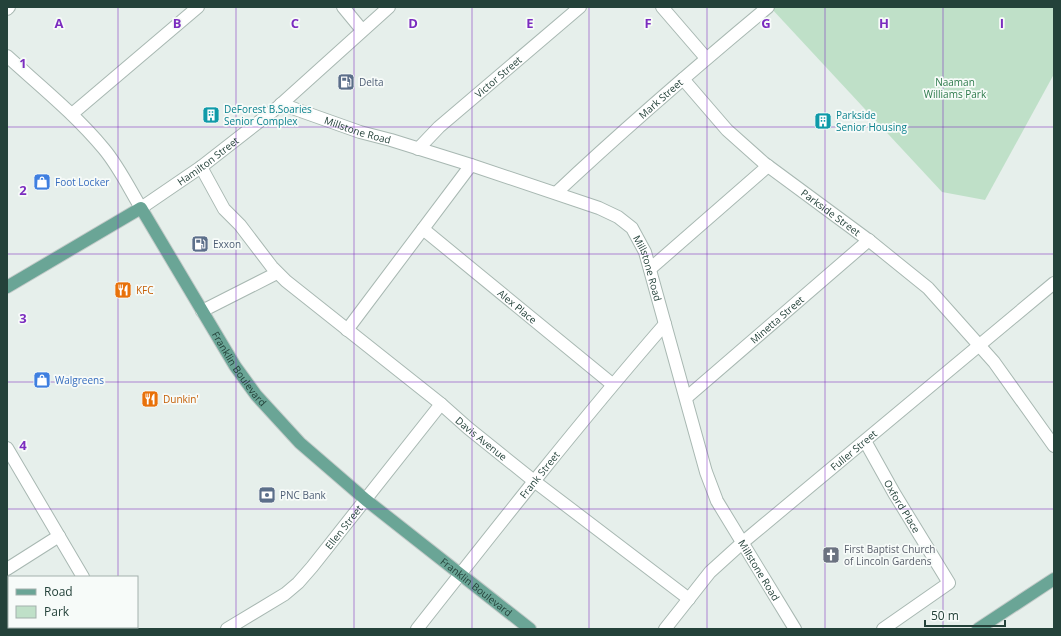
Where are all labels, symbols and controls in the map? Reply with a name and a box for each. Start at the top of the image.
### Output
text: A [55,14,64,32]
text: B [173,14,182,32]
text: C [291,14,299,32]
text: D [408,14,418,32]
text: E [526,14,534,32]
text: F [644,14,652,32]
text: G [761,14,771,32]
text: H [879,14,889,32]
text: I [1000,14,1004,32]
street label: Victor Street [472,52,525,101]
text: 1 [19,54,27,72]
fuel station icon: Delta [336,72,356,92]
place label: Delta [359,75,384,89]
street label: Mark Street [635,75,686,122]
park label: Naaman Williams Park [924,75,987,101]
place label: DeForest B.Soaries Senior Complex [224,102,312,128]
building icon: DeForest B.Soaries Senior Complex [201,105,221,125]
place label: Parkside Senior Housing [836,108,907,134]
building icon: Parkside Senior Housing [813,111,833,131]
street label: Millstone Road [322,113,393,147]
street label: Hamilton Street [174,133,242,188]
shop icon: Foot Locker [32,172,52,192]
place label: Foot Locker [55,175,109,189]
text: 2 [19,181,27,199]
street label: Parkside Street [798,186,864,239]
street label: Millstone Road [630,232,665,303]
fuel station icon: Exxon [190,234,210,254]
place label: Exxon [213,237,241,251]
restaurant icon: KFC [113,280,133,300]
place label: KFC [136,283,154,297]
street label: Alex Place [495,286,540,327]
street label: Minetta Street [747,292,807,347]
text: 3 [19,309,27,327]
street label: Franklin Boulevard [209,329,270,409]
shop icon: Walgreens [32,370,52,390]
place label: Walgreens [55,373,104,387]
restaurant icon: Dunkin' [140,389,160,409]
place label: Dunkin' [163,392,199,406]
street label: Davis Avenue [453,413,510,464]
street label: Fuller Street [827,426,880,474]
text: 4 [19,436,27,454]
street label: Frank Street [516,448,563,501]
street label: Oxford Place [881,477,924,536]
bank icon: PNC Bank [257,485,277,505]
place label: PNC Bank [280,488,327,502]
street label: Ellen Street [322,502,366,552]
street label: Millstone Road [735,537,783,603]
place label: First Baptist Church of Lincoln Gardens [844,542,935,568]
church icon: First Baptist Church of Lincoln Gardens [821,545,841,565]
street label: Franklin Boulevard [438,554,515,619]
legend [8,576,138,628]
text: Road [44,583,73,600]
scale bar [925,602,1005,628]
text: Park [44,603,70,620]
text: 50 m [931,607,959,624]

